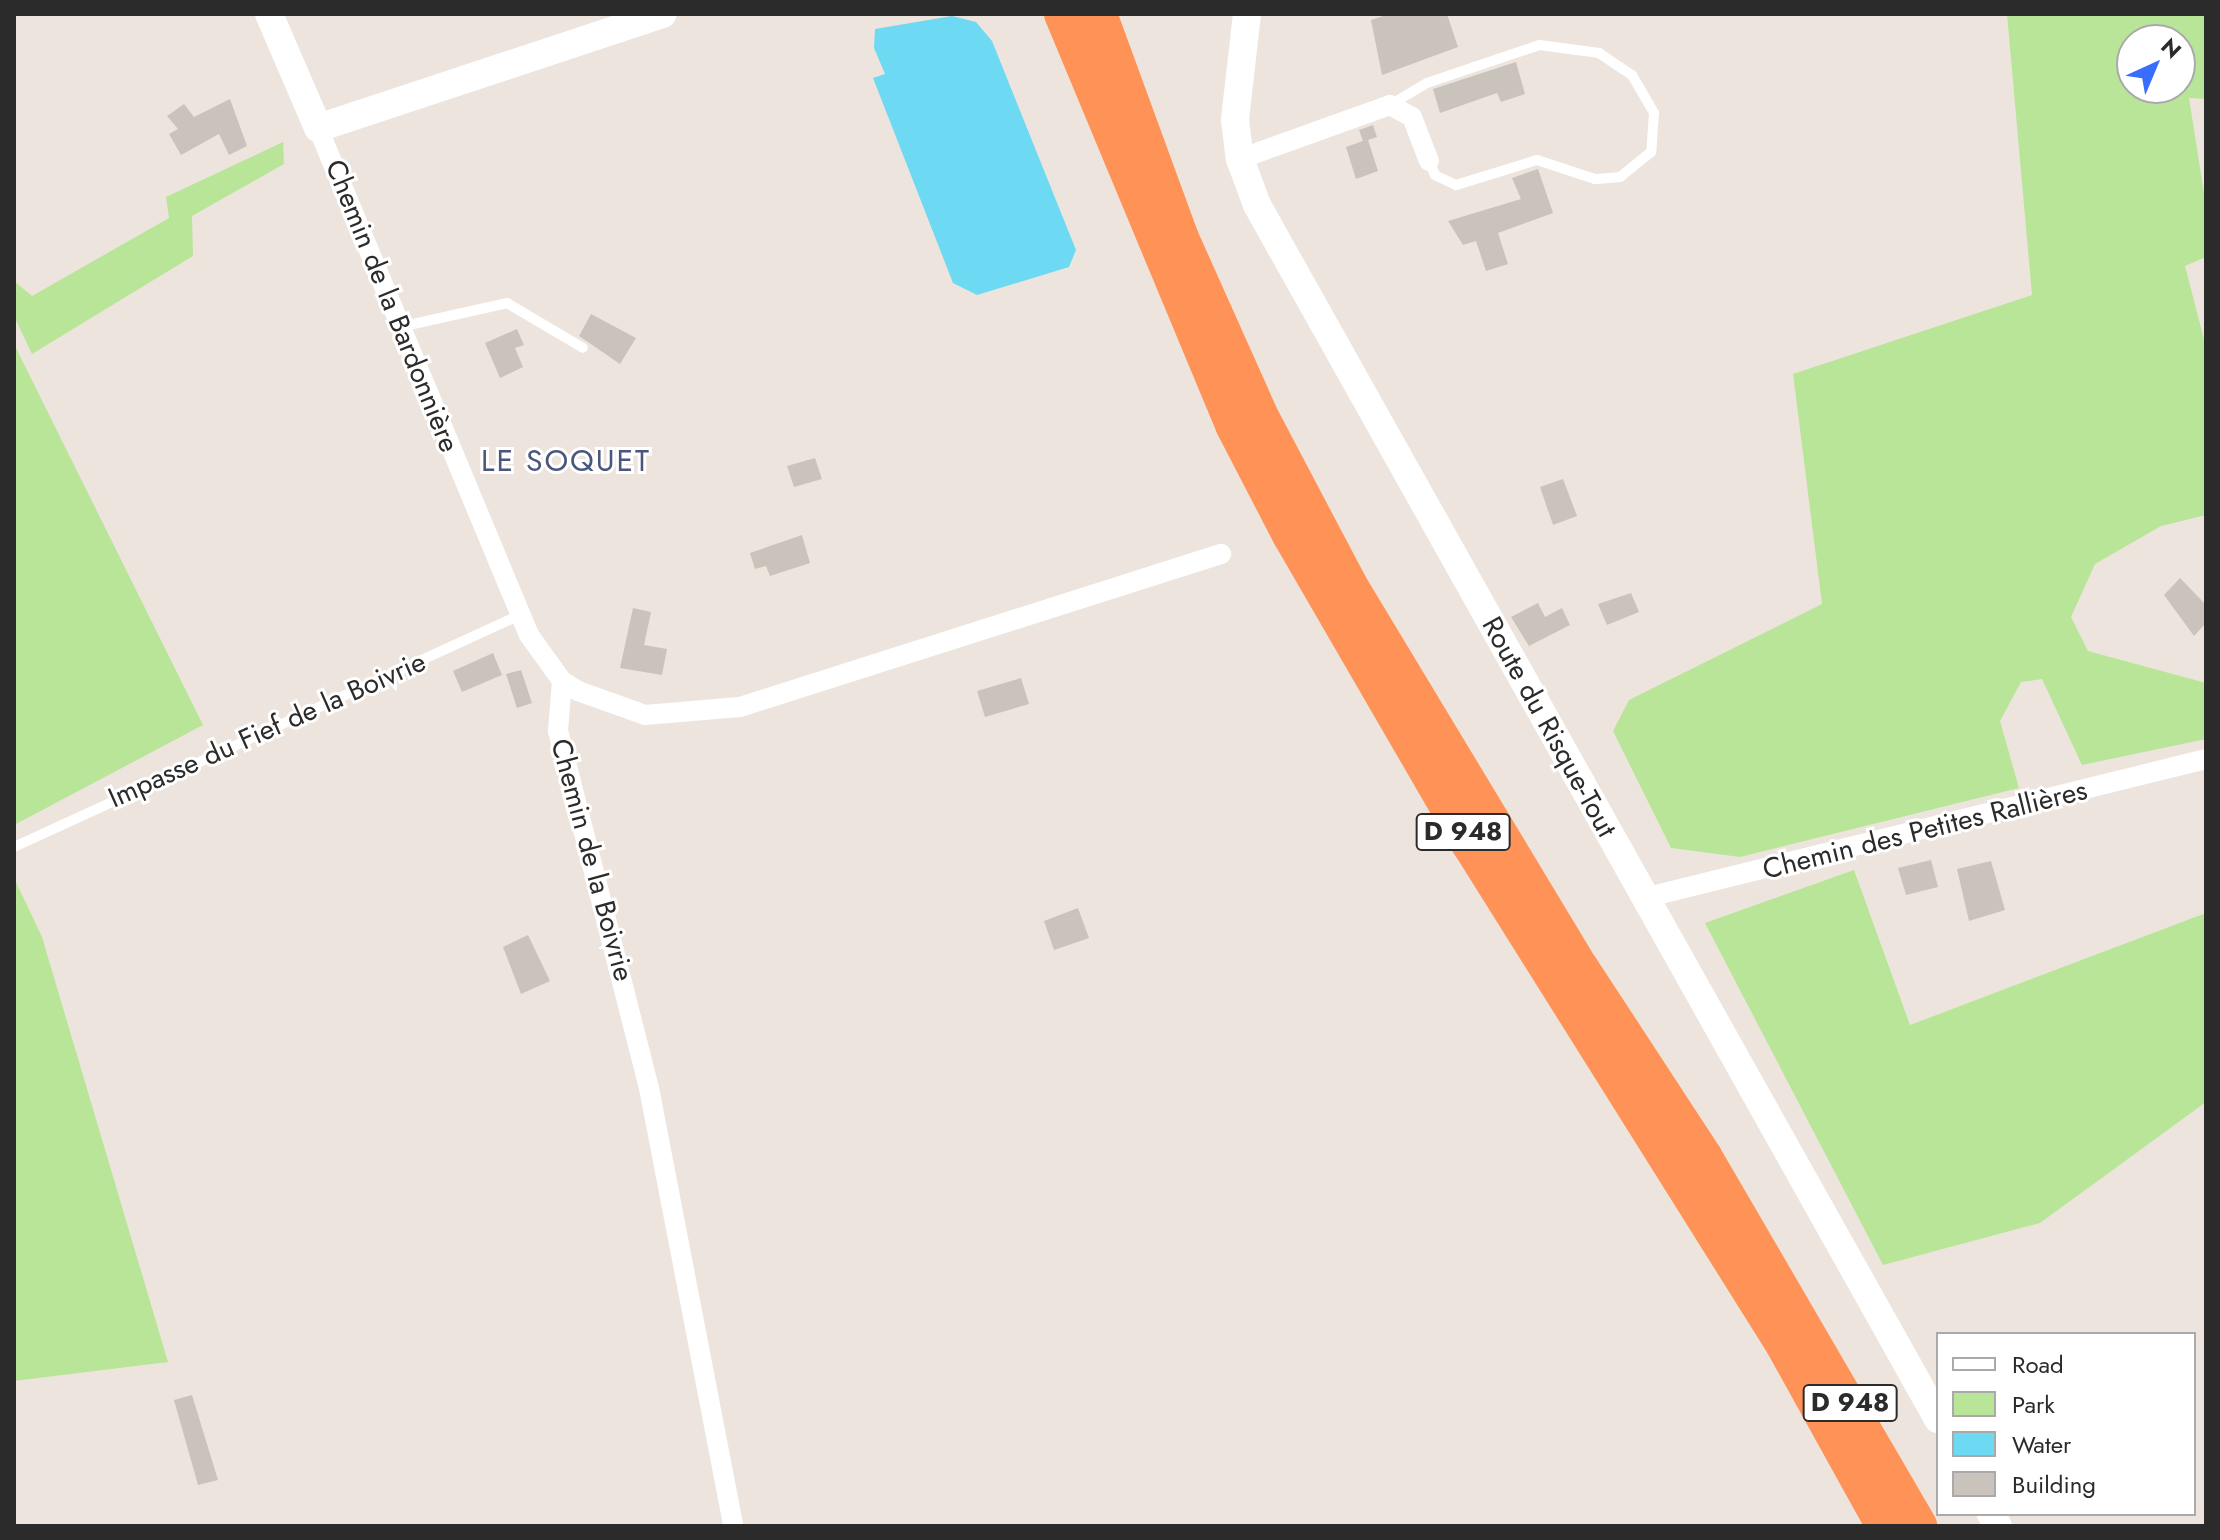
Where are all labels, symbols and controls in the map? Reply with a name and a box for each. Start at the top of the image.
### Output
north arrow [2116,24,2196,104]
text: N [2154,31,2189,66]
street label: Chemin de la Bardonnière [318,155,466,457]
district label: LE SOQUET [481,443,651,479]
street label: Route du Risque-Tout [1475,611,1623,843]
street label: Impasse du Fief de la Boivrie [103,645,431,815]
street label: Chemin de la Boivrie [543,735,641,985]
street label: Chemin des Petites Rallières [1759,773,2091,887]
road number: D 948 [1415,810,1511,854]
legend [1936,1332,2196,1516]
text: Road [2012,1347,2064,1382]
road number: D 948 [1802,1381,1898,1425]
text: Park [2012,1387,2055,1422]
text: Water [2012,1427,2071,1462]
text: Building [2012,1467,2096,1502]

